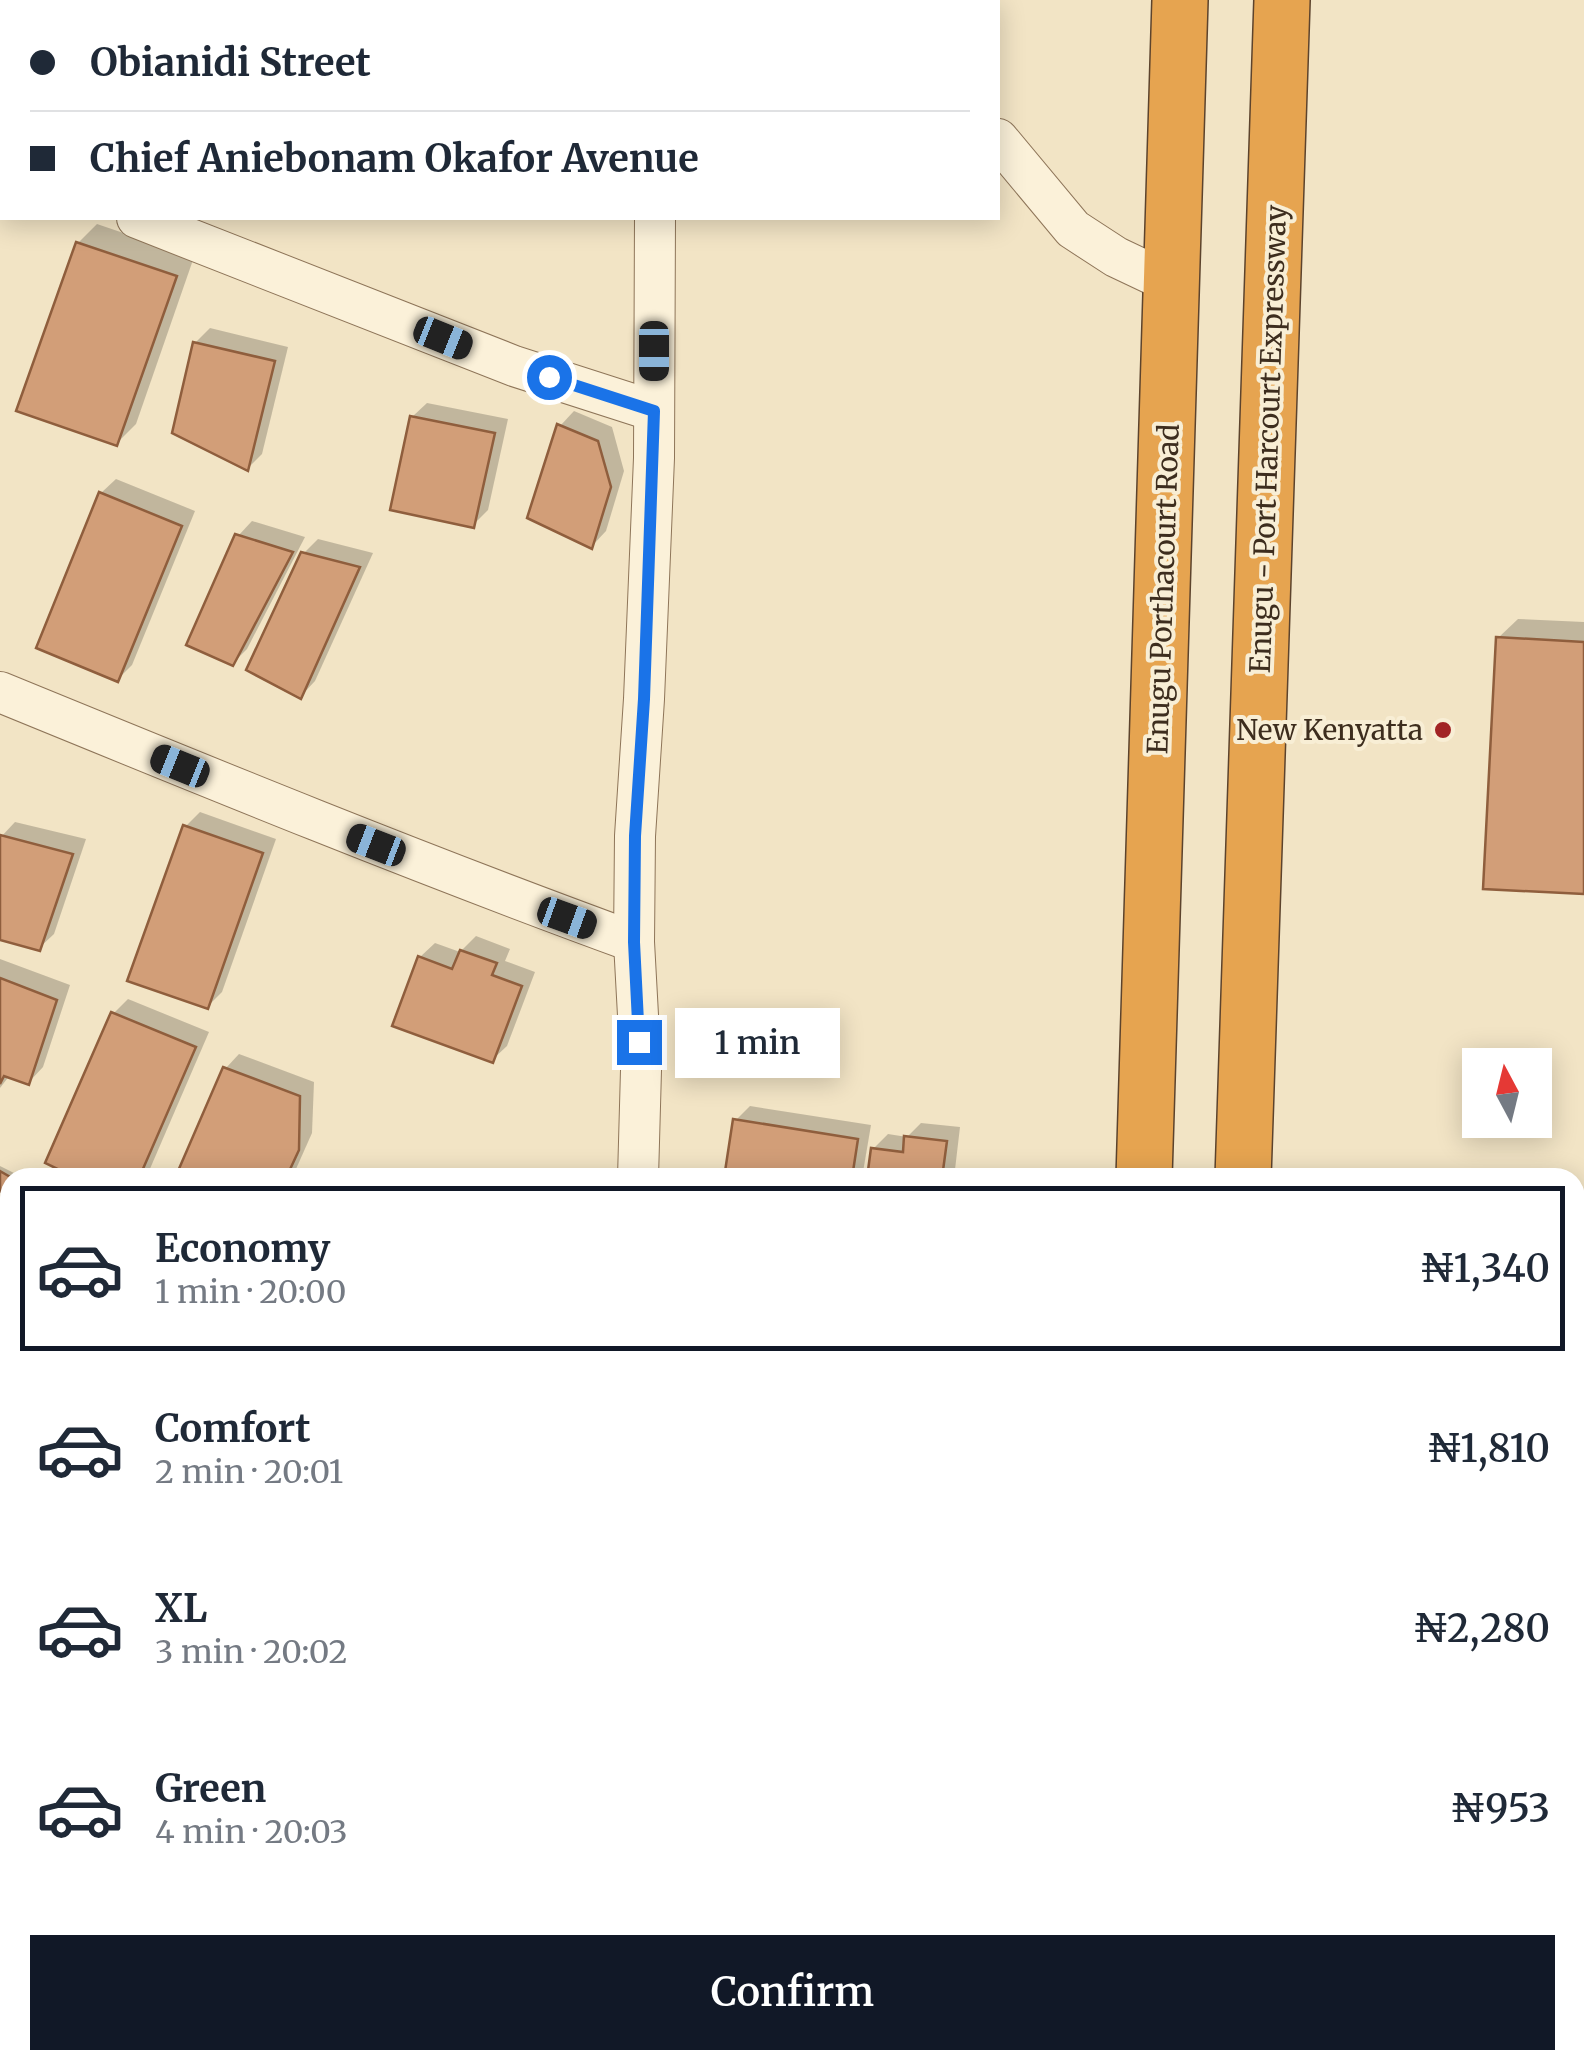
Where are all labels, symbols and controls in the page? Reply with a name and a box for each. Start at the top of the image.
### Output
text: Obianidi Street [90,39,371,86]
text: Chief Aniebonam Okafor Avenue [90,135,699,182]
street label: Enugu - Port Harcourt Expressway [1242,204,1294,674]
car [410,313,476,363]
car [639,321,669,381]
route start [527,355,572,400]
street label: Enugu Porthacourt Road [1139,423,1187,755]
place label: New Kenyatta [1236,712,1423,748]
marker: New Kenyatta [1432,719,1454,741]
car [147,741,213,791]
car [343,820,409,870]
car [534,894,600,942]
callout: 1 min [674,1007,839,1077]
route end [617,1020,662,1065]
text: 1 min [714,1023,801,1063]
north arrow [1462,1048,1552,1138]
map controls [1462,1048,1552,1138]
icon: car [35,1224,125,1314]
text: Economy [155,1225,330,1272]
text: ₦1,340 [1420,1245,1550,1292]
text: 1 min · 20:00 [155,1272,346,1312]
icon: car [35,1404,125,1494]
text: Comfort [155,1405,311,1452]
text: ₦1,810 [1426,1425,1550,1472]
text: 2 min · 20:01 [155,1452,343,1492]
icon: car [35,1584,125,1674]
text: XL [155,1585,207,1632]
text: ₦2,280 [1413,1605,1550,1652]
text: 3 min · 20:02 [155,1632,347,1672]
icon: car [35,1764,125,1854]
text: Green [155,1765,266,1812]
text: ₦953 [1450,1785,1550,1832]
text: 4 min · 20:03 [155,1812,348,1852]
button: Confirm [30,1935,1555,2050]

